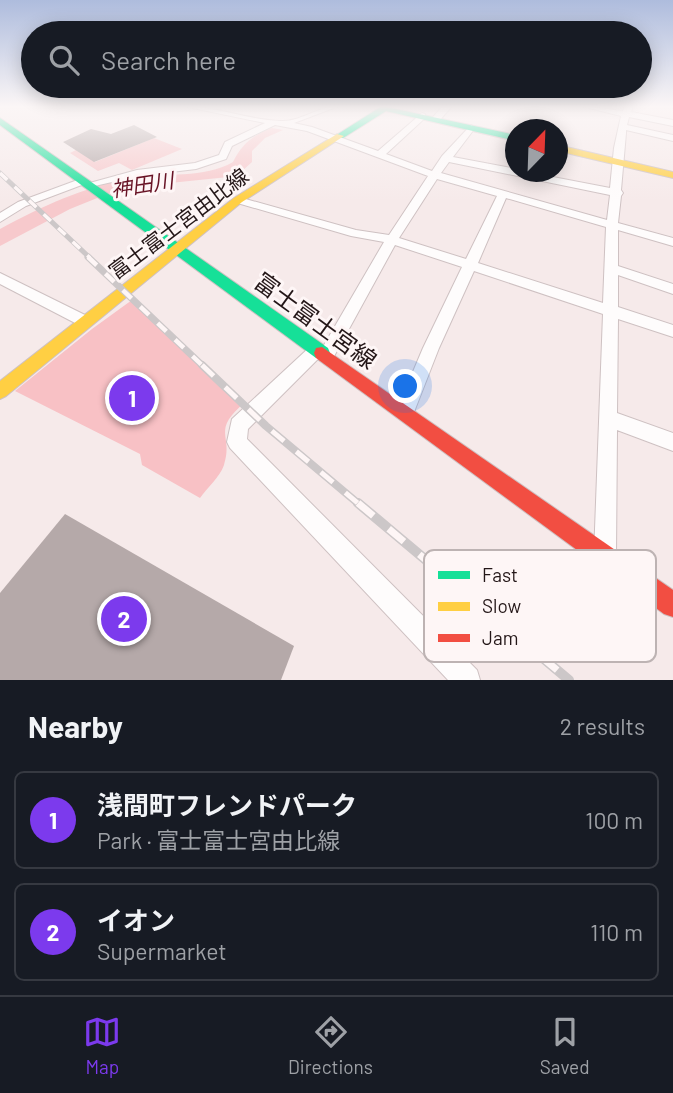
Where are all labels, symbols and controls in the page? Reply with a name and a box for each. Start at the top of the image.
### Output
search box [21,21,652,98]
icon: search [45,41,83,79]
text: Search here [101,44,236,75]
north arrow [505,119,568,182]
street label: 富士富士宮由比線 [103,162,253,284]
water label: 神田川 [109,166,177,201]
street label: 富士富士宮線 [249,266,383,374]
your location [388,369,422,403]
pin: 1 [109,372,155,424]
legend [424,550,656,662]
text: Fast [482,563,518,586]
pin: 2 [101,593,147,645]
text: Slow [482,594,521,617]
text: Jam [482,626,518,649]
text: Nearby [28,708,123,744]
text: 2 results [560,712,645,740]
text: 浅間町フレンドパーク [97,789,357,820]
text: 1 [49,806,57,834]
text: 100 m [585,806,643,834]
text: Park · 富士富士宮由比線 [97,826,340,854]
text: イオン [97,904,175,935]
text: 2 [47,918,59,946]
text: 110 m [590,918,643,946]
text: Supermarket [97,937,227,965]
tab: Map [83,1013,121,1078]
tab: Directions [288,1013,373,1078]
tab: Saved [540,1013,590,1078]

